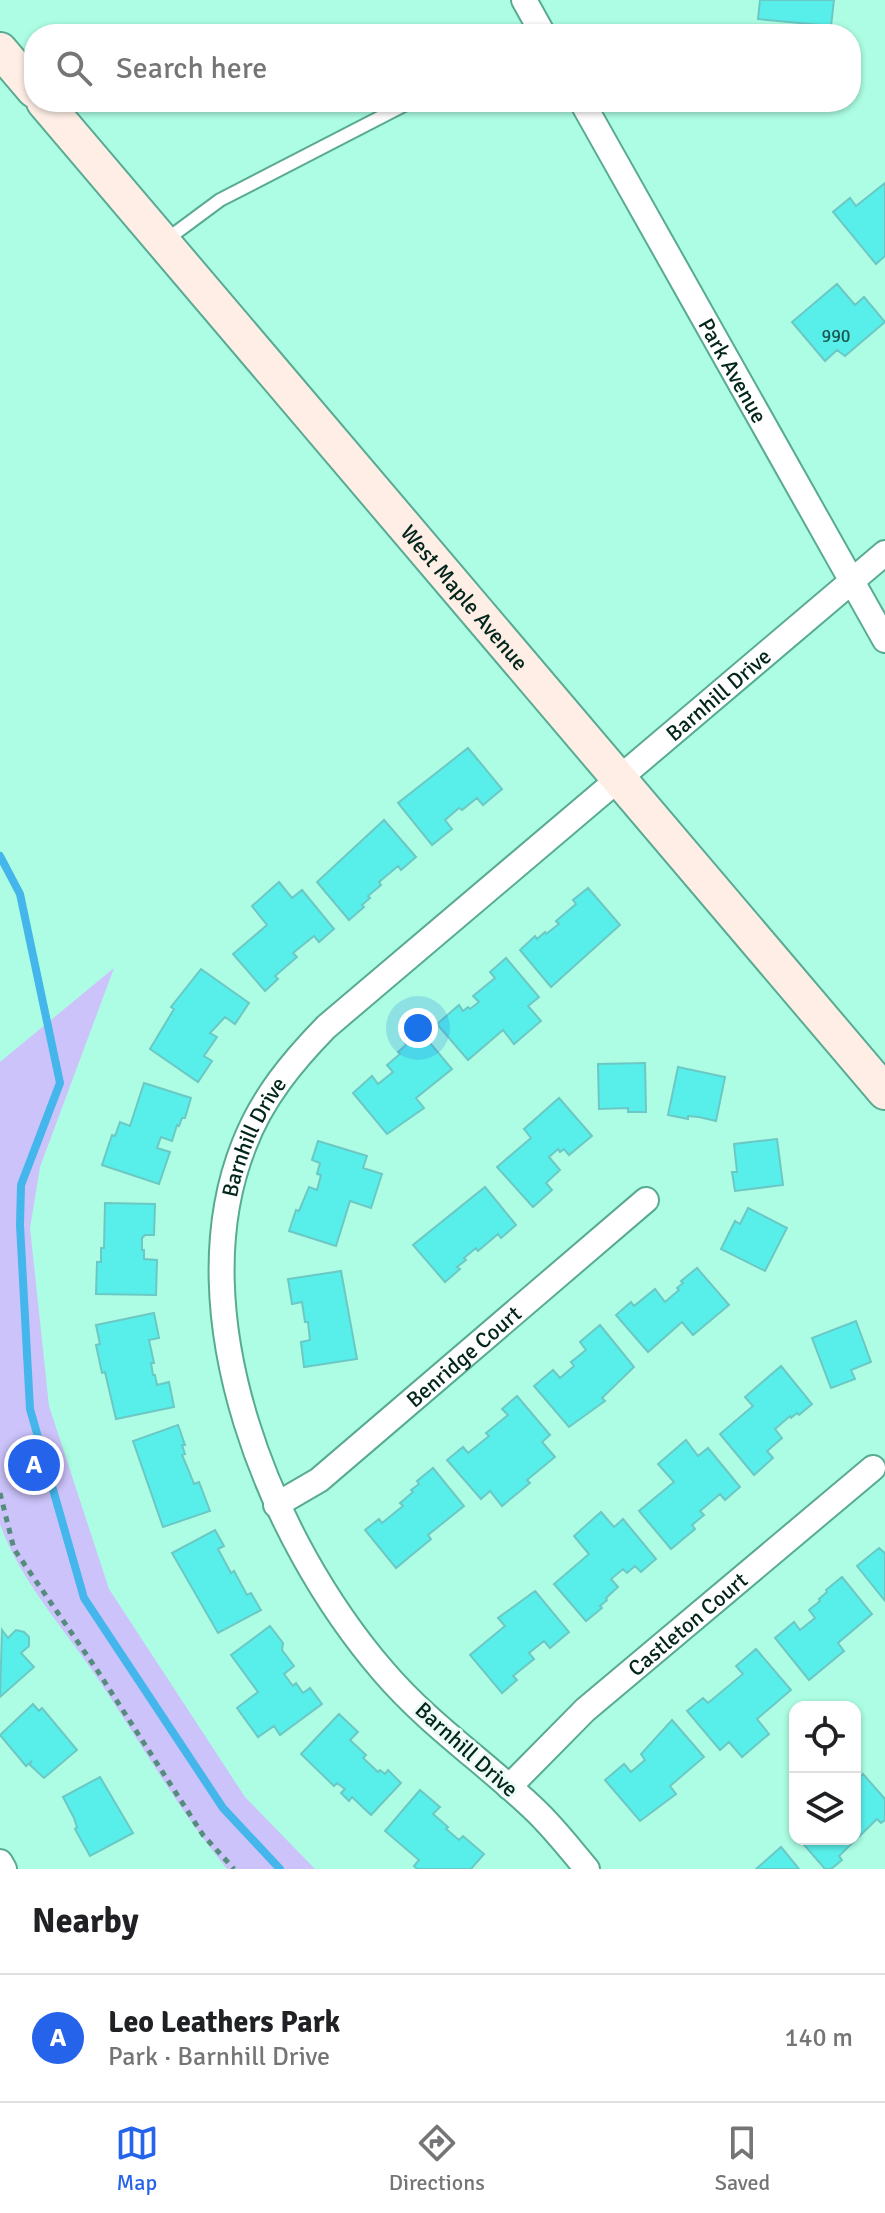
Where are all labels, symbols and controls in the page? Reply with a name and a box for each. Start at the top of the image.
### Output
search box [24,24,861,112]
icon: search [52,46,96,90]
text: Search here [116,50,267,87]
street label: Park Avenue [692,313,773,428]
house number: 990 [821,325,851,347]
street label: West Maple Avenue [395,519,534,676]
street label: Barnhill Drive [660,643,777,747]
your location [398,1008,438,1048]
street label: Barnhill Drive [216,1072,292,1200]
street label: Benridge Court [401,1300,527,1413]
pin: A [8,1435,60,1495]
street label: Castleton Court [623,1566,753,1682]
street label: Barnhill Drive [410,1696,524,1803]
map controls [789,1701,861,1845]
button: locate [789,1701,861,1773]
button: layers [789,1773,861,1845]
text: Nearby [32,1900,139,1942]
text: Leo Leathers Park [108,2004,340,2041]
text: A [50,2022,66,2054]
text: 140 m [784,2022,853,2054]
text: Park · Barnhill Drive [108,2041,330,2073]
tab: Map [115,2121,159,2196]
tab: Directions [389,2121,485,2196]
tab: Saved [715,2121,770,2196]

